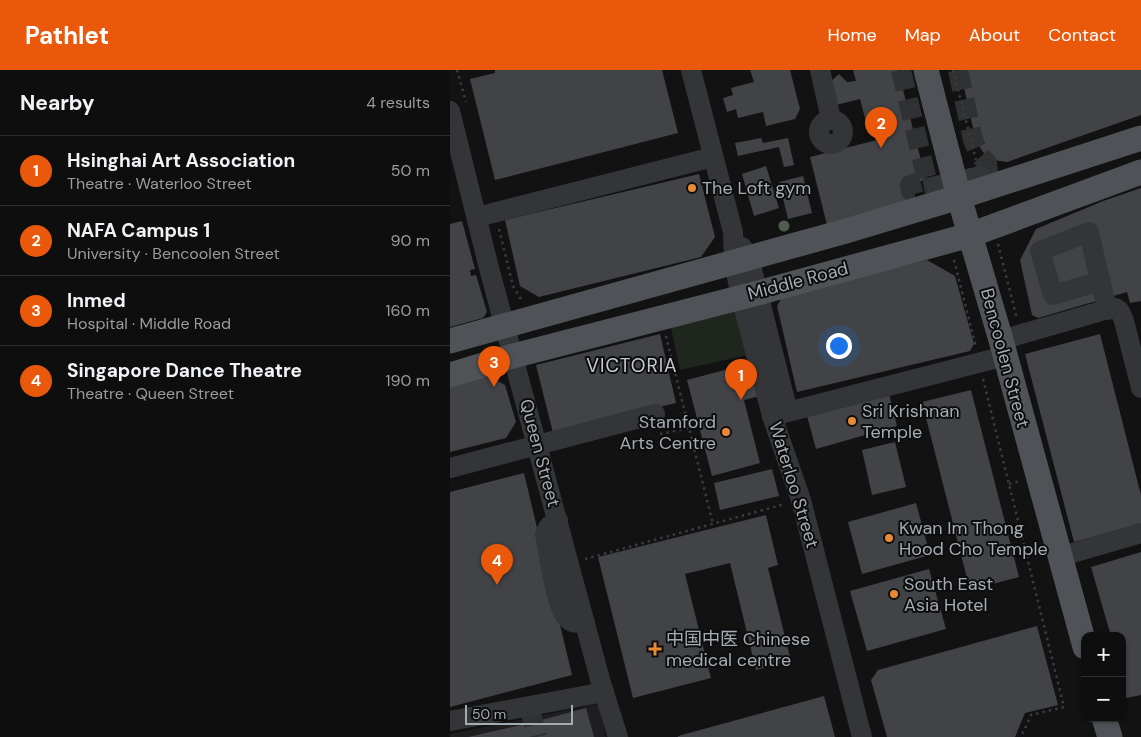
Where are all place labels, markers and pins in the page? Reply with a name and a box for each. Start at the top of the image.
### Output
pin: 2 [865,107,897,148]
place label: The Loft gym [702,176,811,200]
marker: The Loft gym [686,182,698,194]
pin: 3 [478,346,510,387]
pin: 1 [725,359,757,400]
place label: Sri Krishnan Temple [862,399,960,444]
place label: Stamford Arts Centre [619,410,716,455]
marker: Sri Krishnan Temple [846,415,858,427]
marker: Stamford Arts Centre [720,426,732,438]
place label: Kwan Im Thong Hood Cho Temple [899,516,1048,561]
marker: Kwan Im Thong Hood Cho Temple [883,532,895,544]
pin: 4 [481,544,513,585]
place label: South East Asia Hotel [904,572,993,617]
marker: South East Asia Hotel [888,588,900,600]
place label: 中国中医 Chinese medical centre [666,627,810,672]
marker: 中国中医 Chinese medical centre [648,642,662,656]

